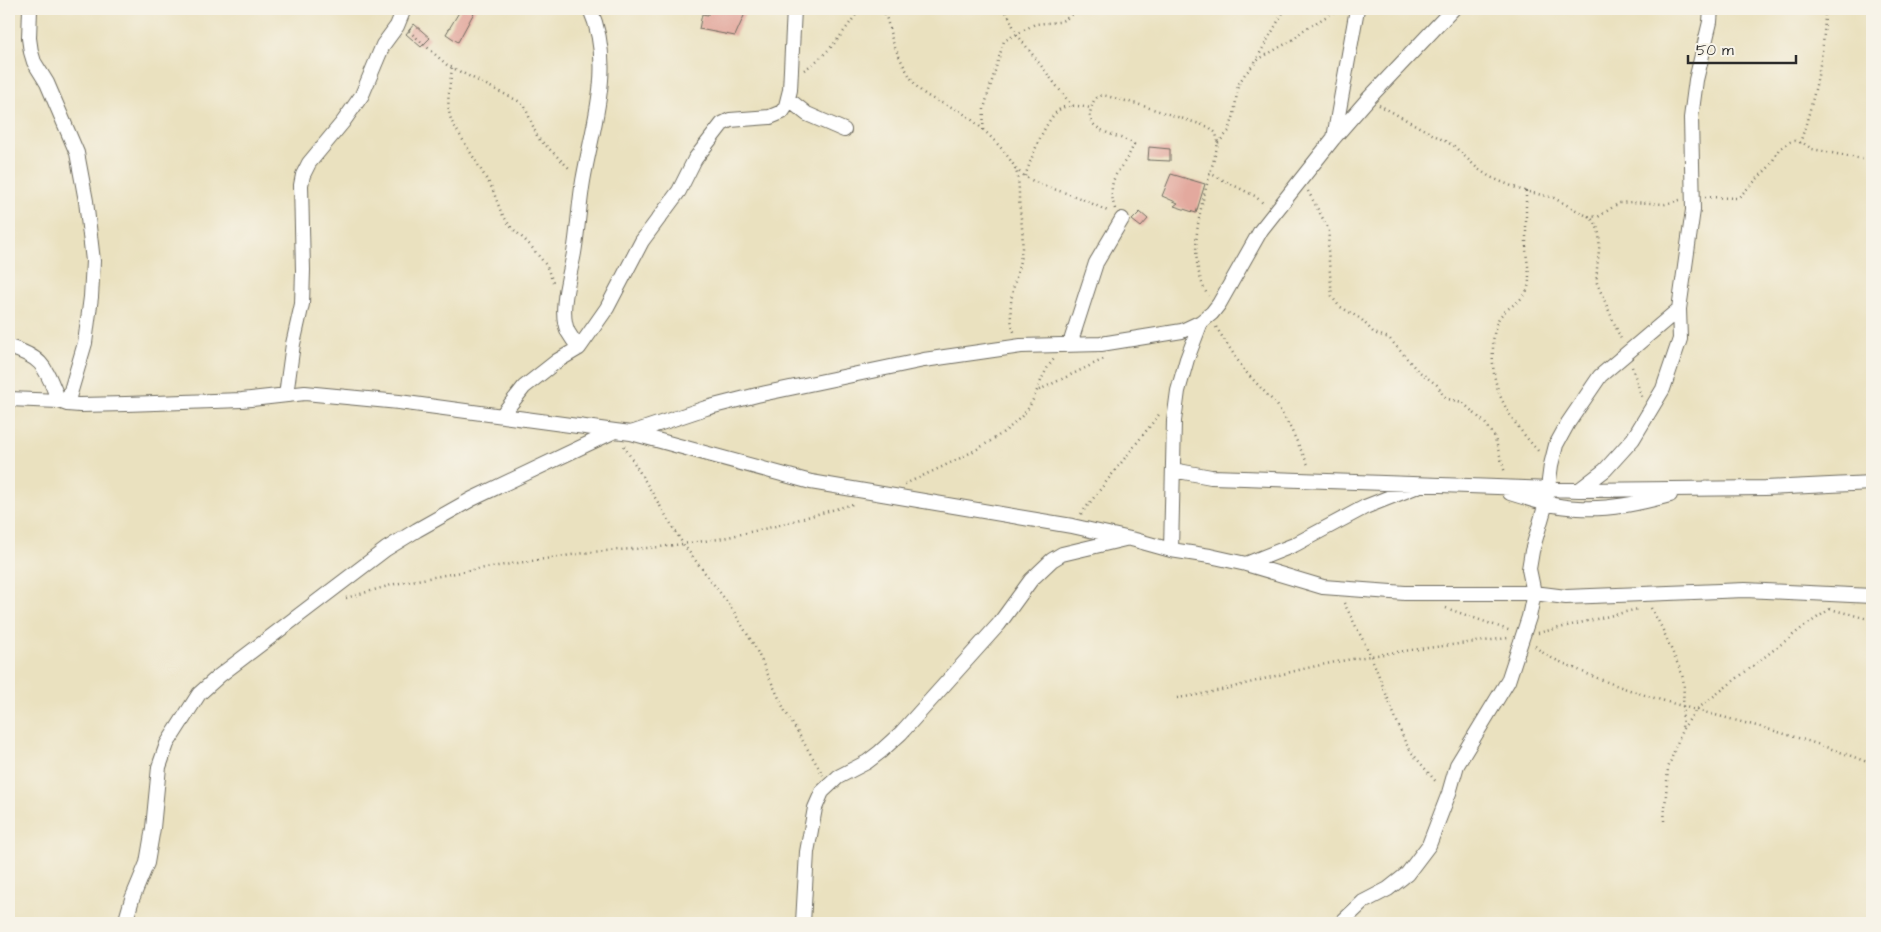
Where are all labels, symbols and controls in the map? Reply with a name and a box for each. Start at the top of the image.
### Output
scale bar [1688,32,1796,64]
text: 50 m [1696,40,1734,61]

